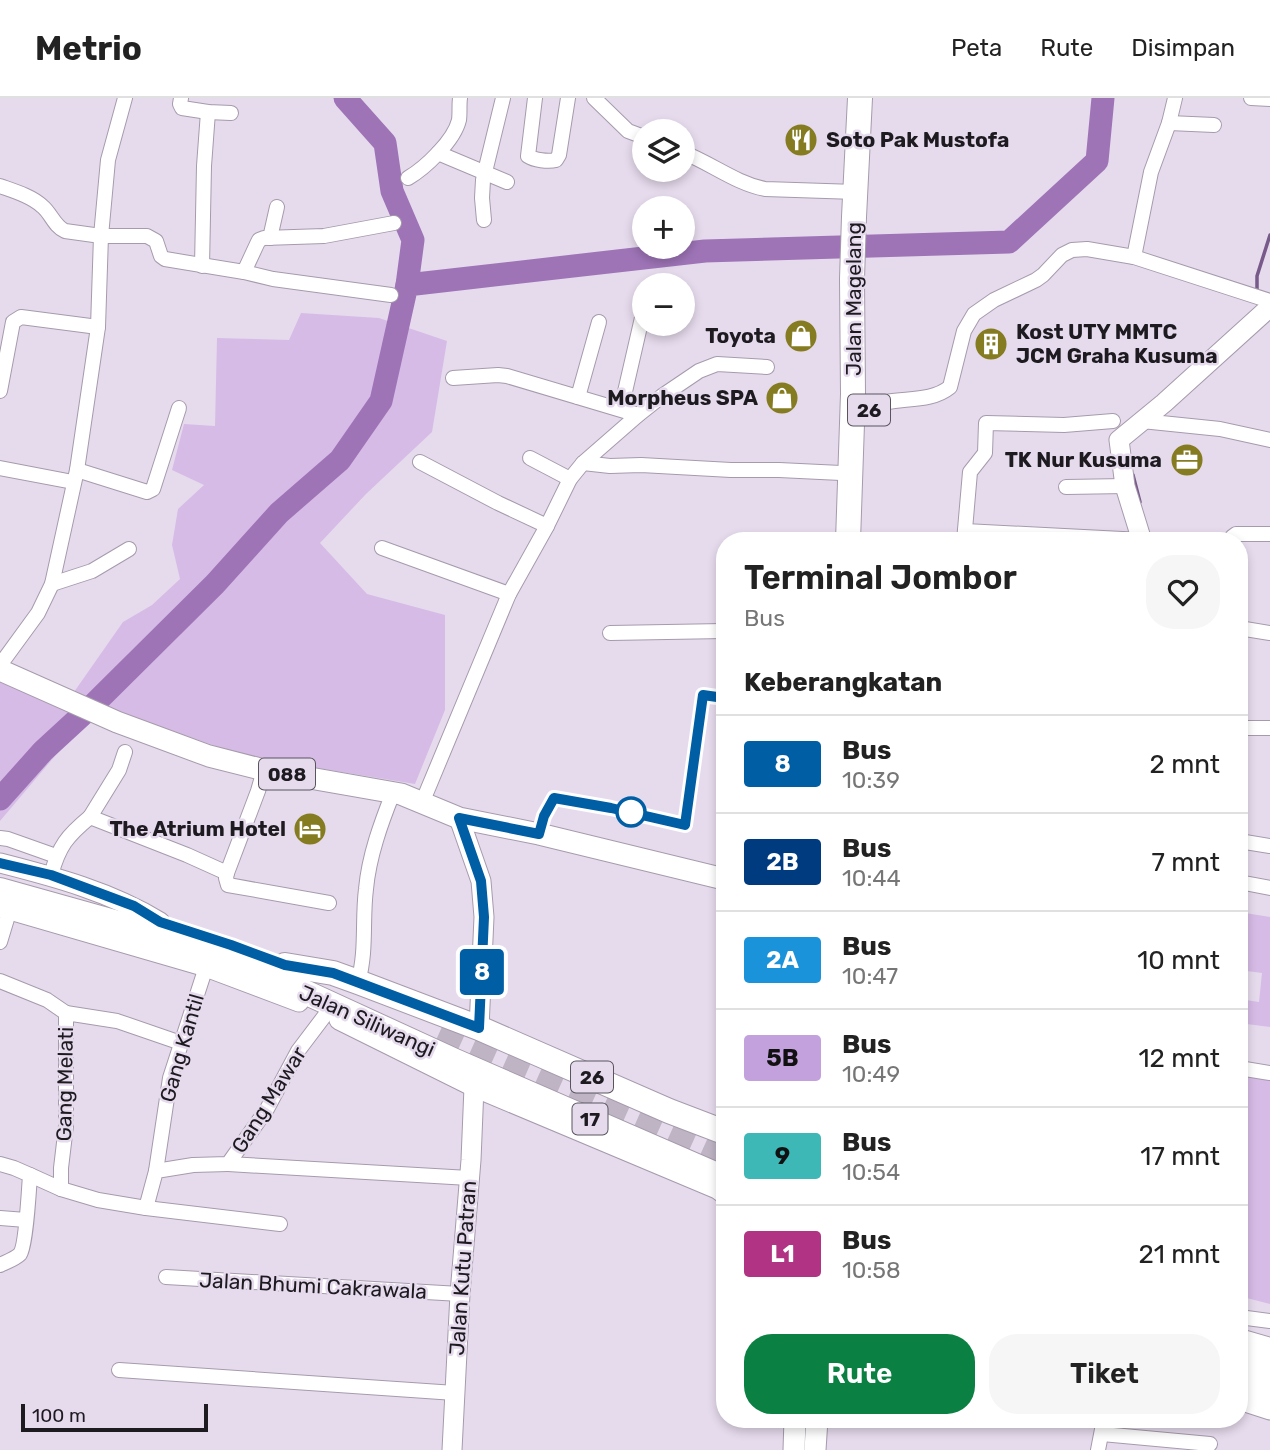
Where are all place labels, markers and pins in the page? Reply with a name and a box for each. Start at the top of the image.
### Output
restaurant icon: Soto Pak Mustofa [782,121,820,159]
place label: Soto Pak Mustofa [826,127,1009,152]
shop icon: Toyota [782,317,820,355]
place label: Kost UTY MMTC JCM Graha Kusuma [1016,319,1218,368]
place label: Toyota [705,323,776,348]
building icon: Kost UTY MMTC JCM Graha Kusuma [972,325,1010,363]
shop icon: Morpheus SPA [763,379,801,417]
place label: Morpheus SPA [607,385,758,410]
office icon: TK Nur Kusuma [1168,441,1206,479]
place label: TK Nur Kusuma [1005,447,1162,472]
unlabelled marker [616,797,646,827]
hotel icon: The Atrium Hotel [291,810,329,848]
place label: The Atrium Hotel [109,816,286,841]

